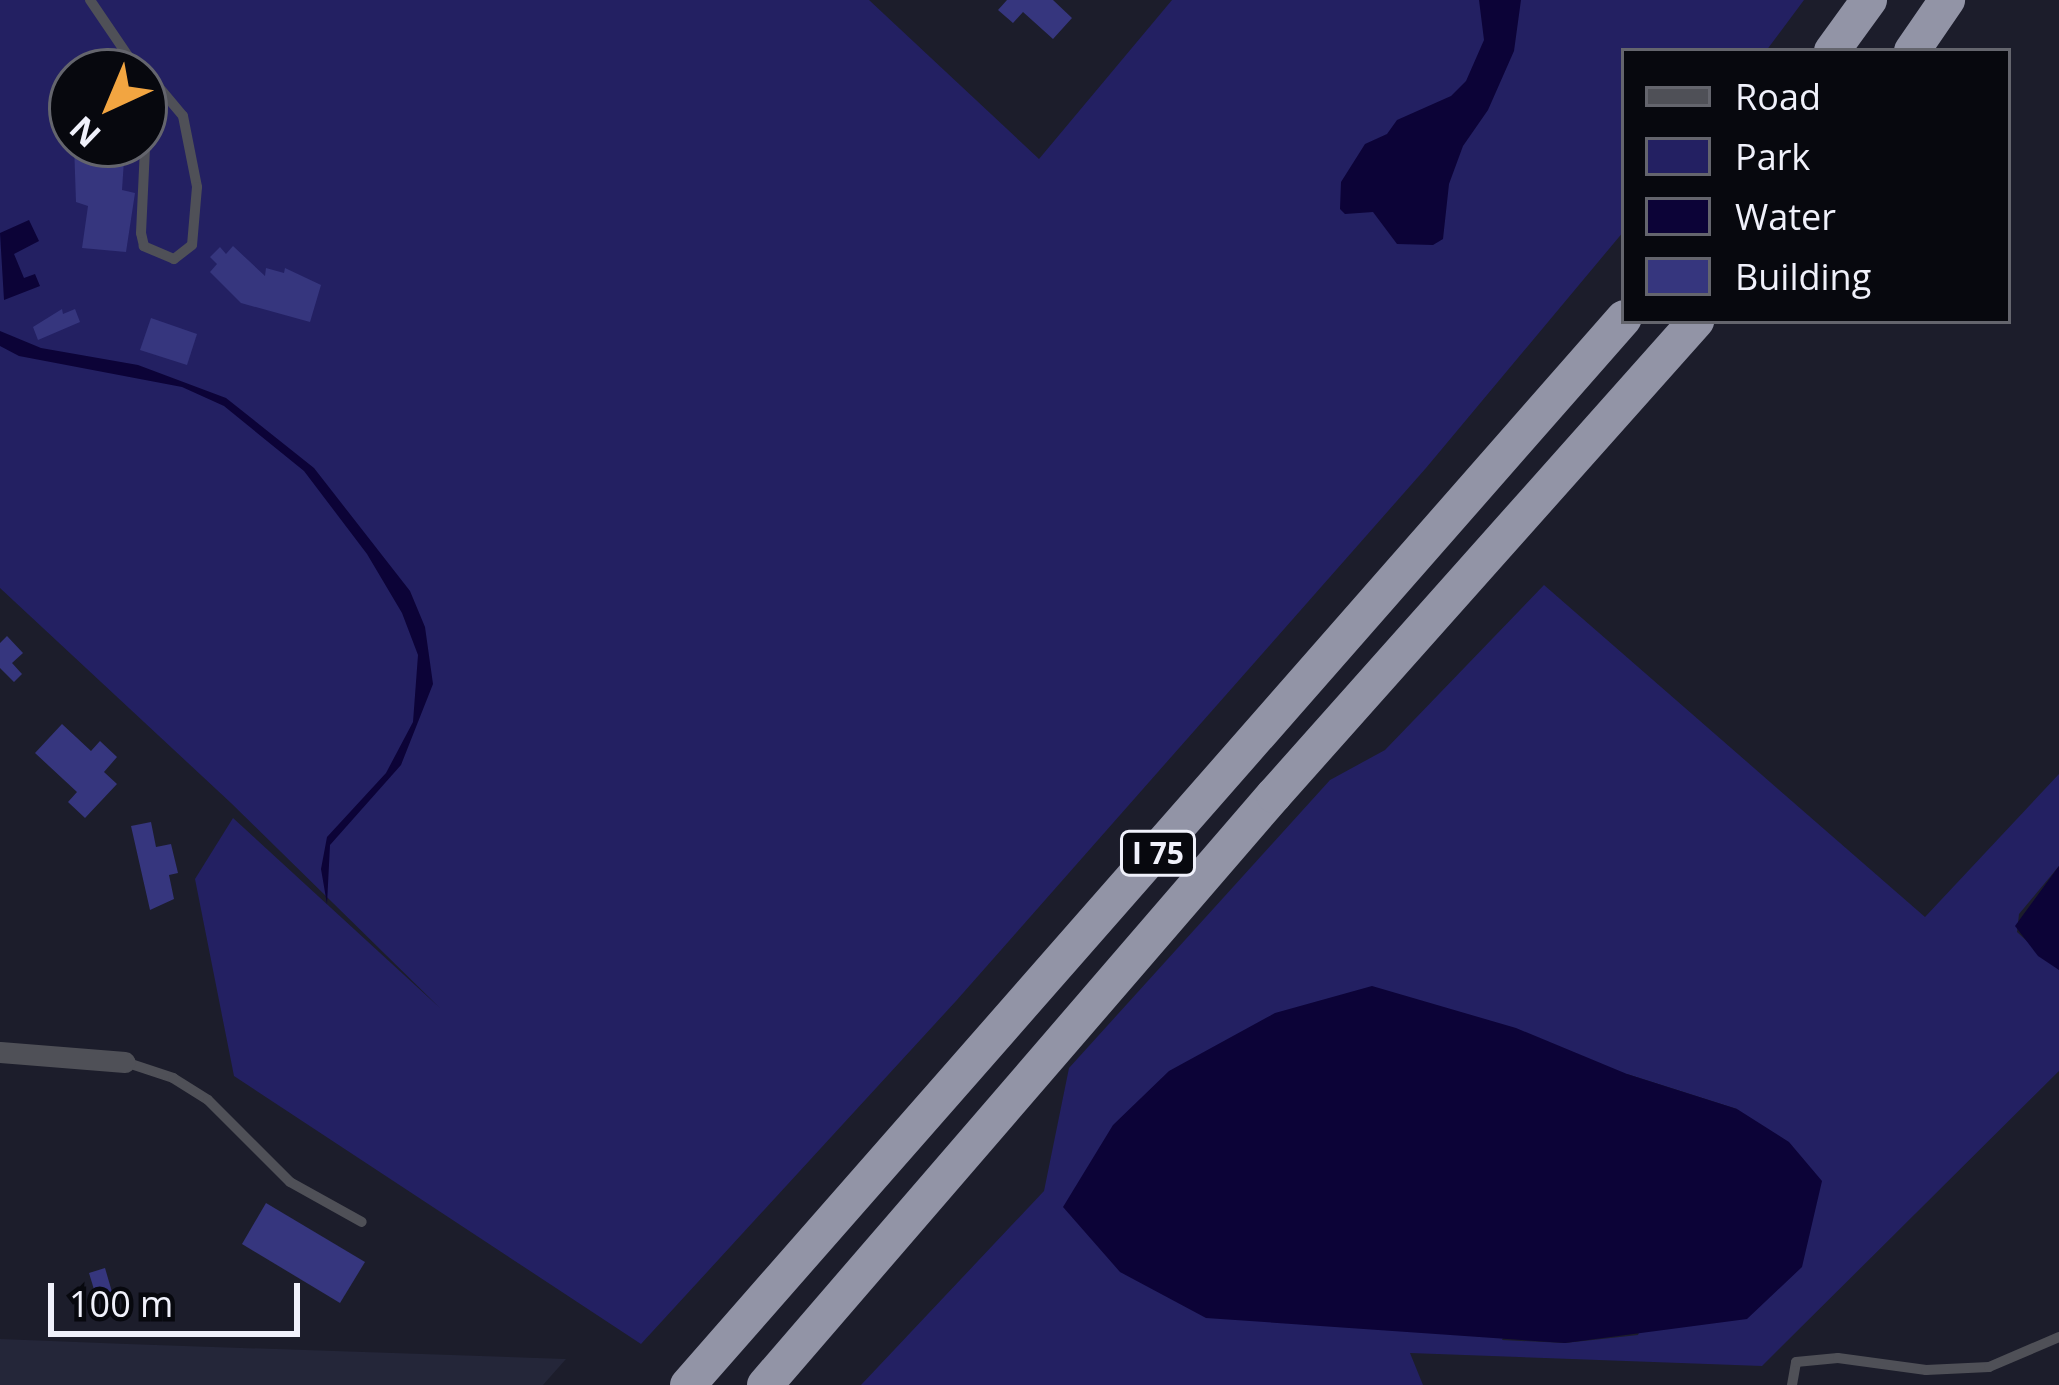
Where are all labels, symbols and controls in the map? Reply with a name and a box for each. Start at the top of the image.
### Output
north arrow [48,48,168,168]
legend [1621,48,2011,324]
text: Road [1735,72,1821,121]
text: N [59,107,110,158]
text: Park [1735,132,1810,181]
text: Water [1735,192,1836,241]
text: Building [1735,252,1871,301]
road number: I 75 [1119,829,1197,877]
scale bar [54,1259,306,1333]
text: 100 m [69,1279,173,1328]

